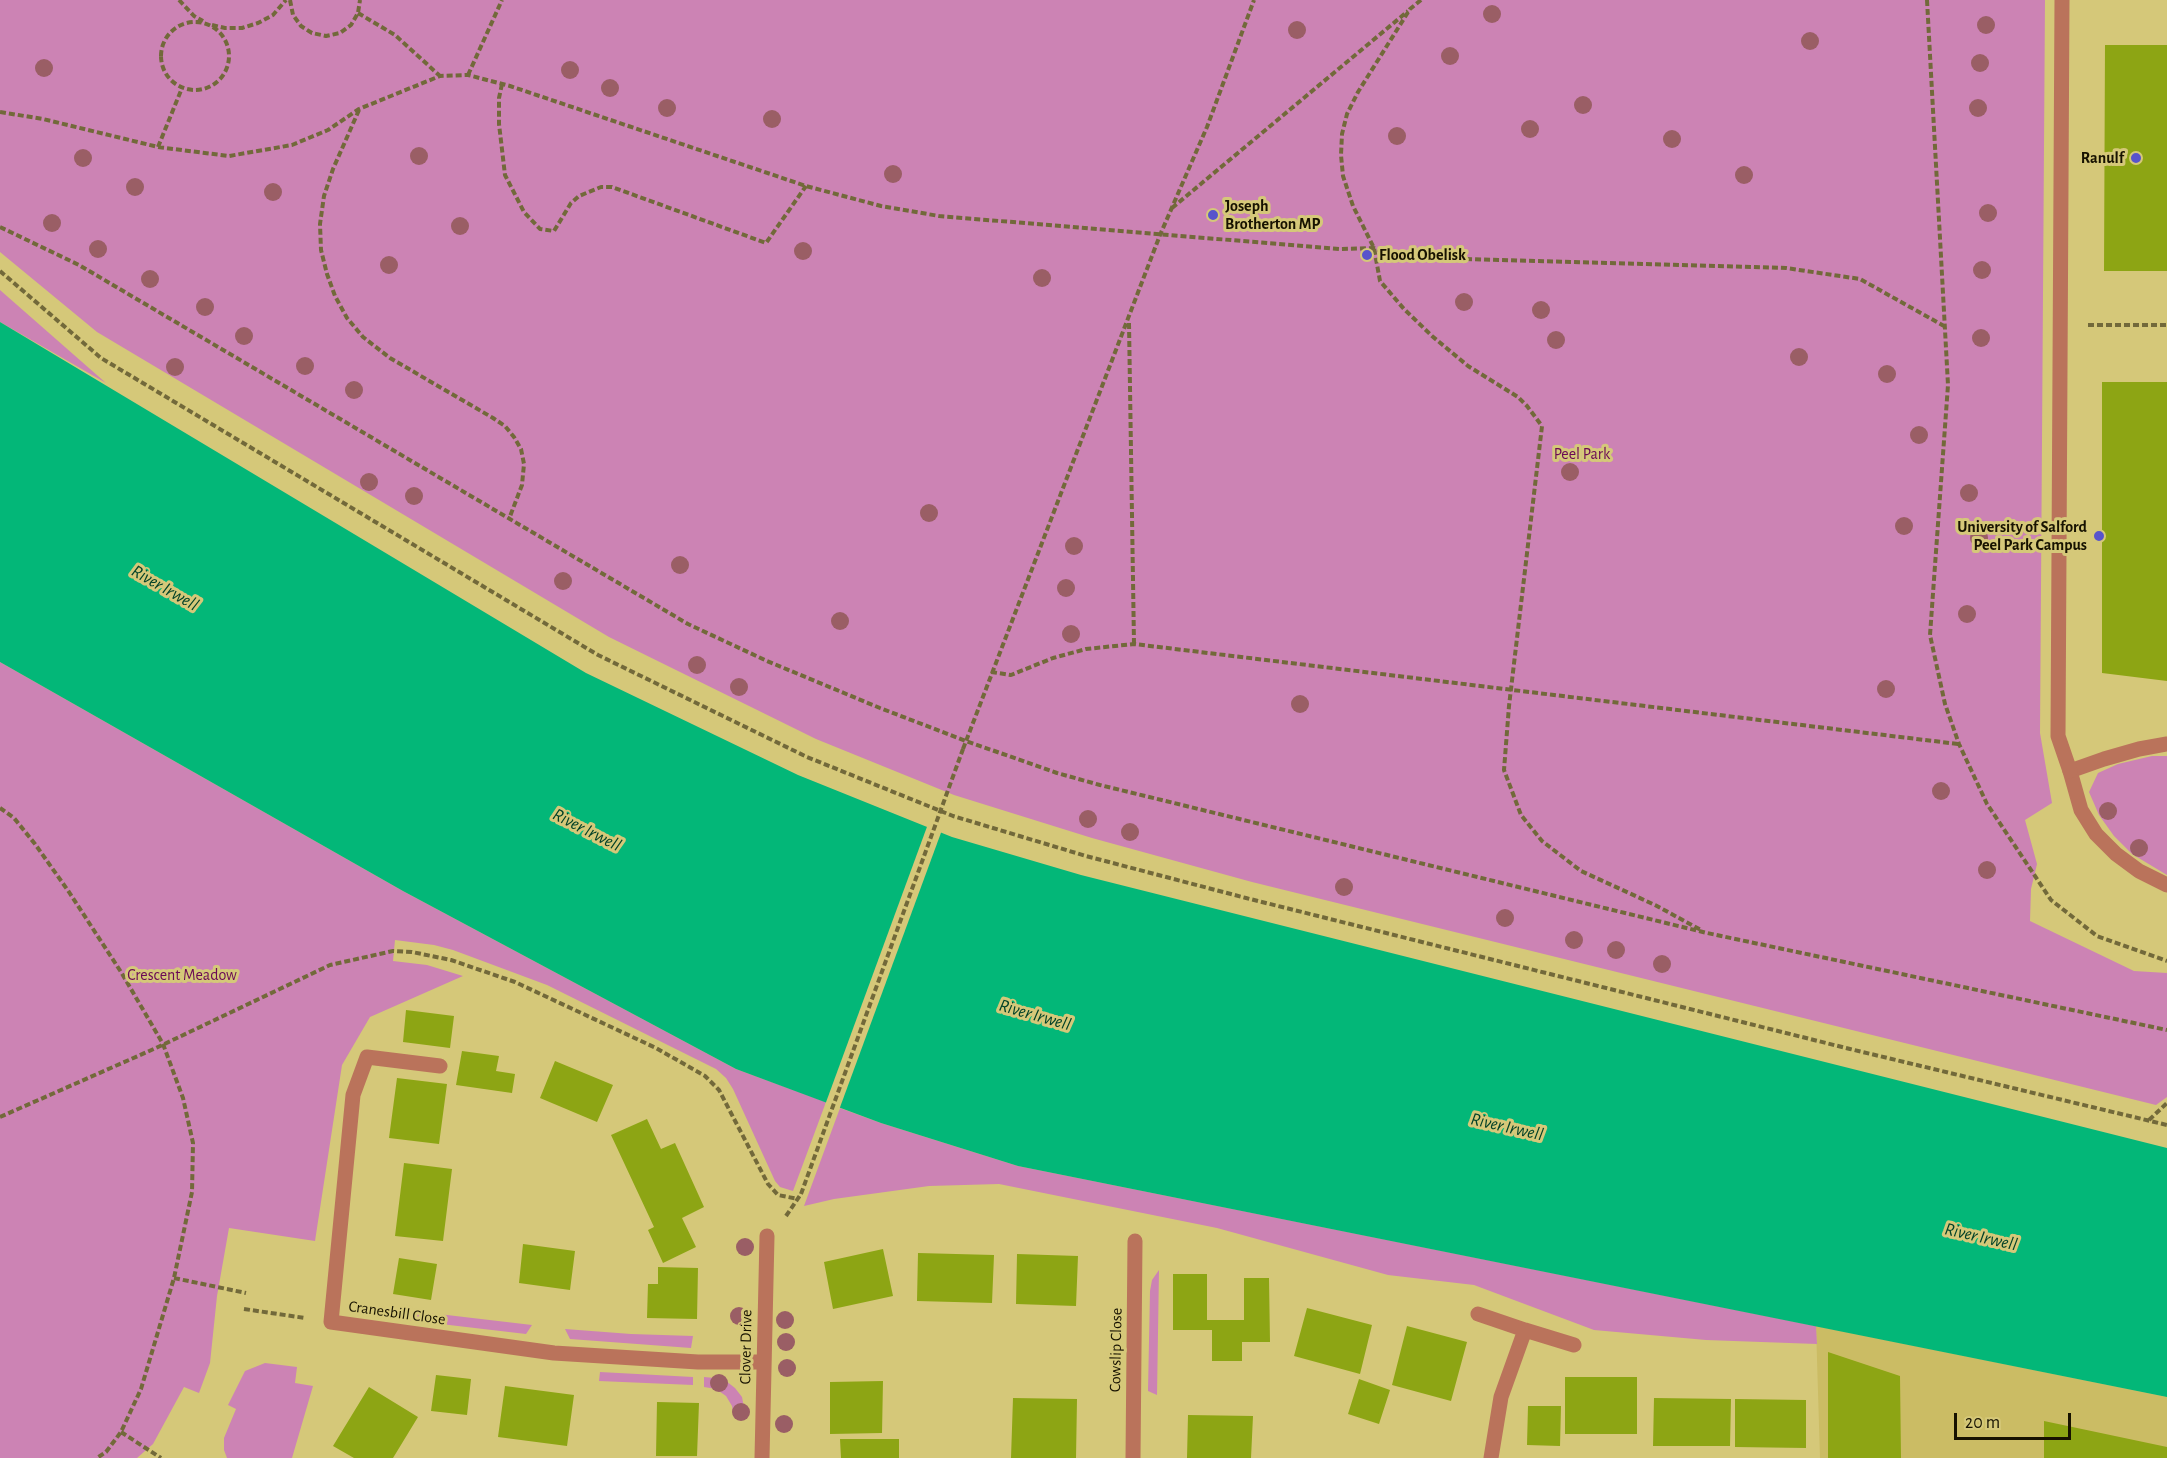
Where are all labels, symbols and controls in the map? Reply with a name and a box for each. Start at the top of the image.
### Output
place label: Ranulf [2081,148,2124,168]
marker: Ranulf [2129,151,2143,165]
place label: Joseph Brotherton MP [1225,196,1320,234]
marker: Joseph Brotherton MP [1206,208,1220,222]
place label: Flood Obelisk [1379,245,1466,265]
marker: Flood Obelisk [1360,248,1374,262]
park label: Peel Park [1554,444,1610,464]
place label: University of Salford Peel Park Campus [1957,517,2087,555]
marker: University of Salford Peel Park Campus [2092,529,2106,543]
water label: River Irwell [128,560,202,616]
water label: River Irwell [549,804,625,856]
park label: Crescent Meadow [127,965,237,985]
water label: River Irwell [996,994,1074,1036]
water label: River Irwell [1468,1108,1546,1146]
water label: River Irwell [1942,1218,2020,1256]
street label: Cranesbill Close [347,1297,447,1329]
street label: Cowslip Close [1106,1308,1126,1392]
street label: Clover Drive [736,1309,756,1385]
scale bar [1957,1401,2074,1439]
text: 20 m [1965,1414,2000,1432]

